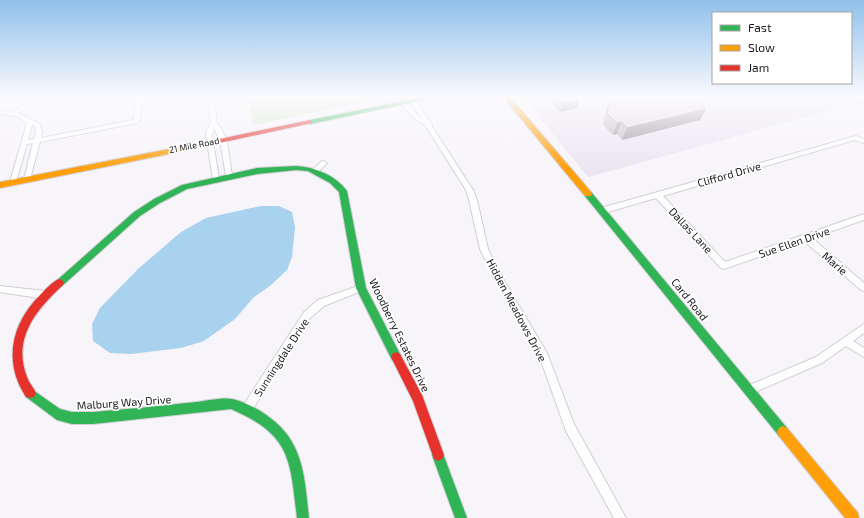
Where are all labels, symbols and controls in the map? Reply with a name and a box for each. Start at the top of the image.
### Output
legend [712,12,852,84]
text: Fast [748,20,772,34]
text: Slow [748,40,775,54]
text: Jam [748,60,769,74]
street label: 21 Mile Road [168,135,220,155]
street label: Clifford Drive [696,159,762,189]
street label: Dallas Lane [666,204,716,256]
street label: Sue Ellen Drive [757,224,831,260]
street label: Marie [820,249,850,277]
street label: Hidden Meadows Drive [484,256,550,364]
street label: Card Road [669,275,711,323]
street label: Woodberry Estates Drive [367,276,433,394]
street label: Sunningdale Drive [251,315,311,399]
street label: Malburg Way Drive [76,392,172,412]

